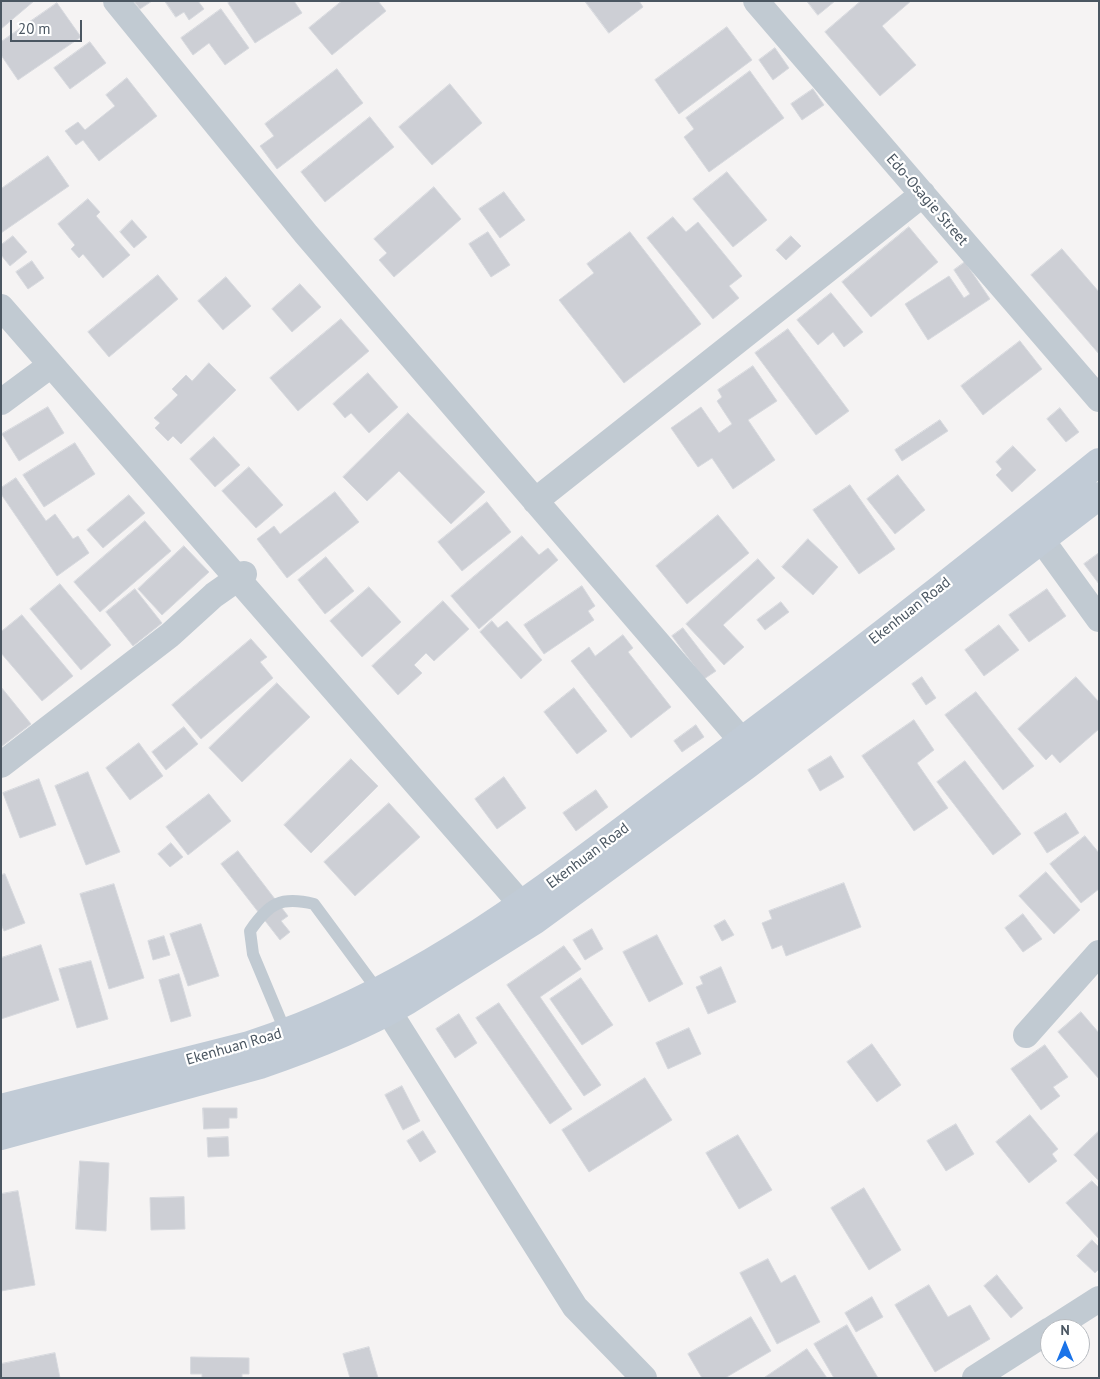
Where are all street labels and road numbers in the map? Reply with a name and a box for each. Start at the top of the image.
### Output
street label: Edo-Osagie Street [882,150,972,250]
street label: Ekenhuan Road [866,574,954,648]
street label: Ekenhuan Road [543,819,633,893]
street label: Ekenhuan Road [184,1025,284,1069]

